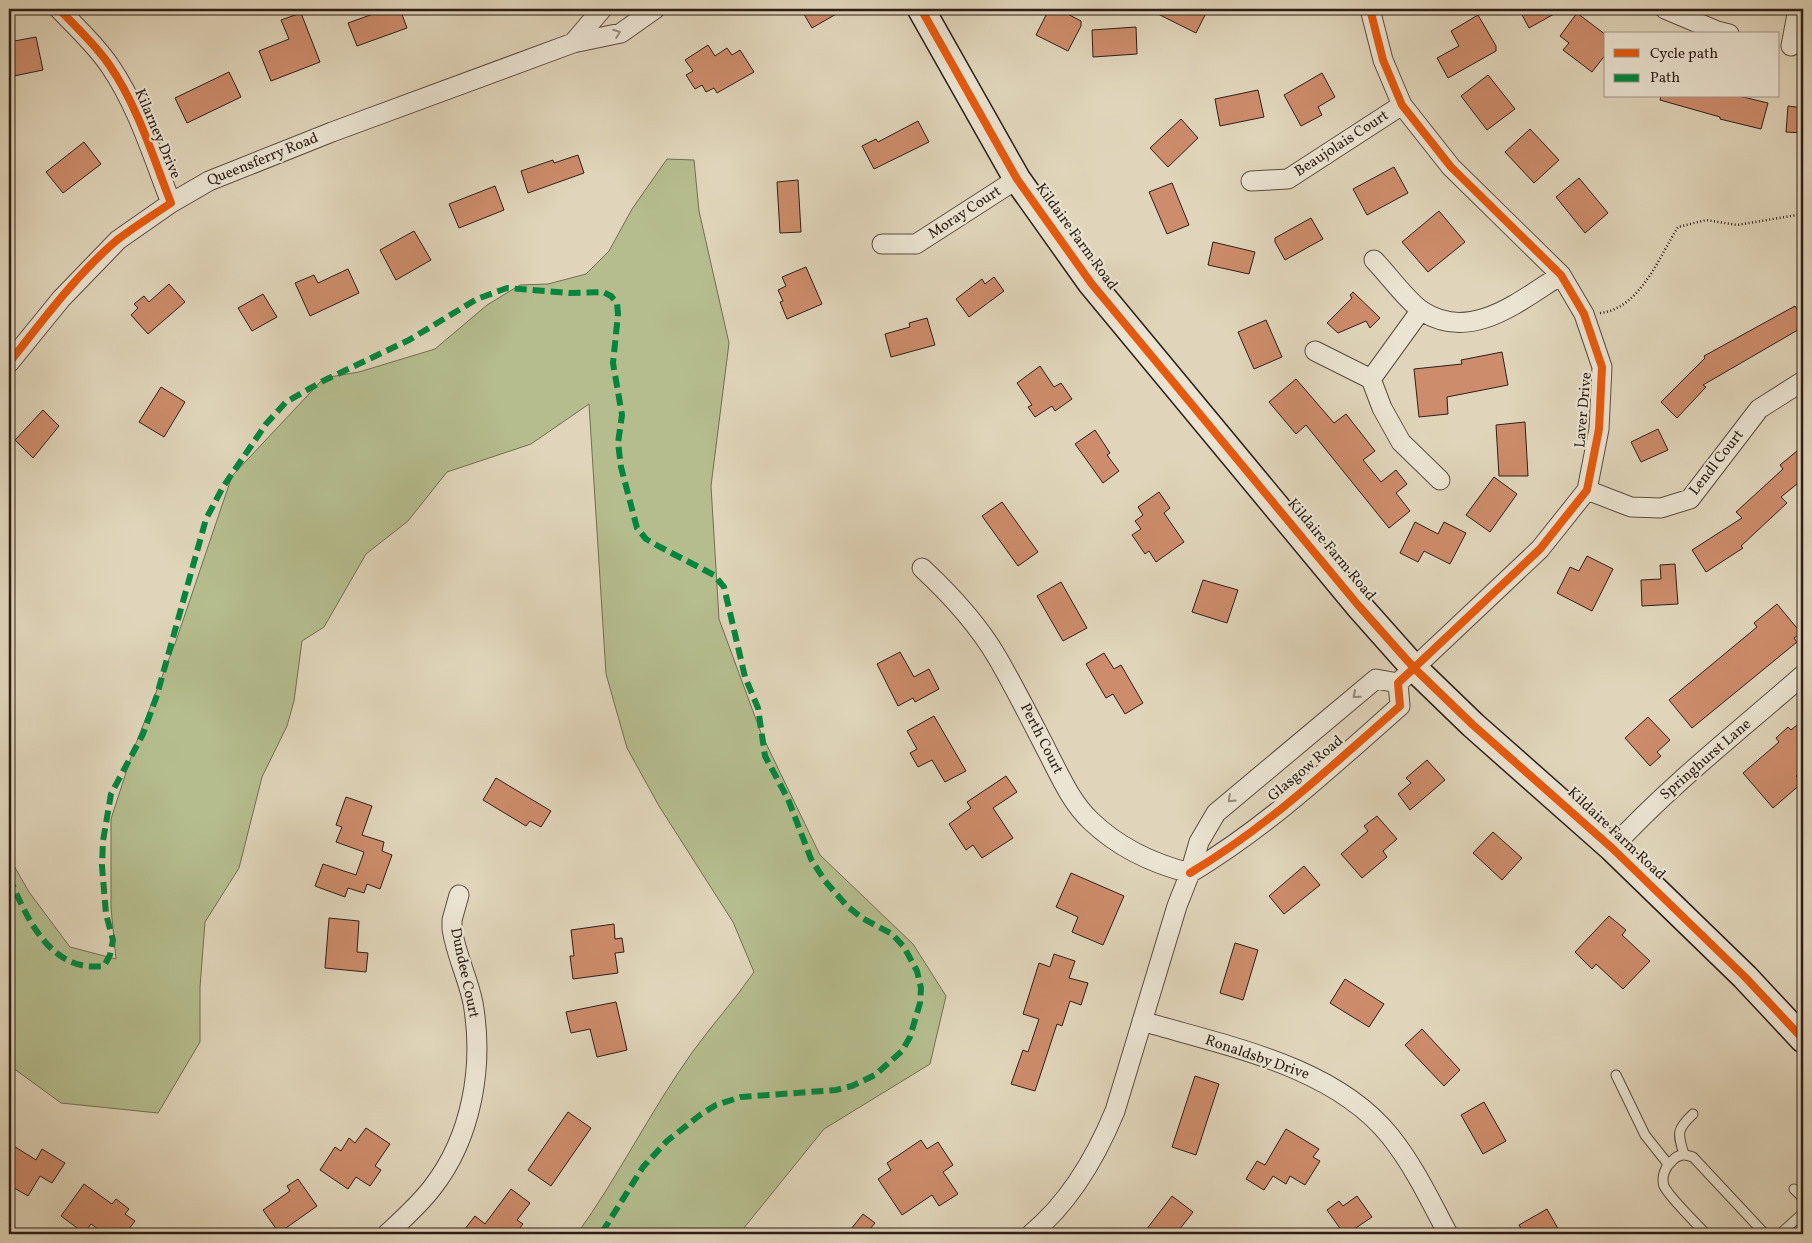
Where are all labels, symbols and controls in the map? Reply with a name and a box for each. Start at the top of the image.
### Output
one-way arrow [612,29,621,39]
legend [1604,32,1780,98]
text: Cycle path [1650,44,1718,65]
text: Path [1650,68,1680,89]
street label: Kilarney Drive [129,86,185,182]
street label: Beaujolais Court [1291,106,1393,182]
street label: Queensferry Road [204,128,322,192]
street label: Kildaire Farm Road [1030,179,1122,295]
street label: Moray Court [924,181,1006,245]
street label: Laver Drive [1570,371,1598,449]
street label: Lendl Court [1685,426,1749,500]
street label: Kildaire Farm Road [1282,494,1380,606]
one-way arrow [1353,690,1362,698]
street label: Perth Court [1014,700,1068,778]
street label: Springhurst Lane [1656,714,1756,806]
street label: Glasgow Road [1264,731,1348,807]
street label: Kildaire Farm Road [1562,783,1670,885]
one-way arrow [1228,793,1237,802]
street label: Dundee Court [444,926,484,1020]
street label: Ronaldsby Drive [1202,1030,1312,1086]

